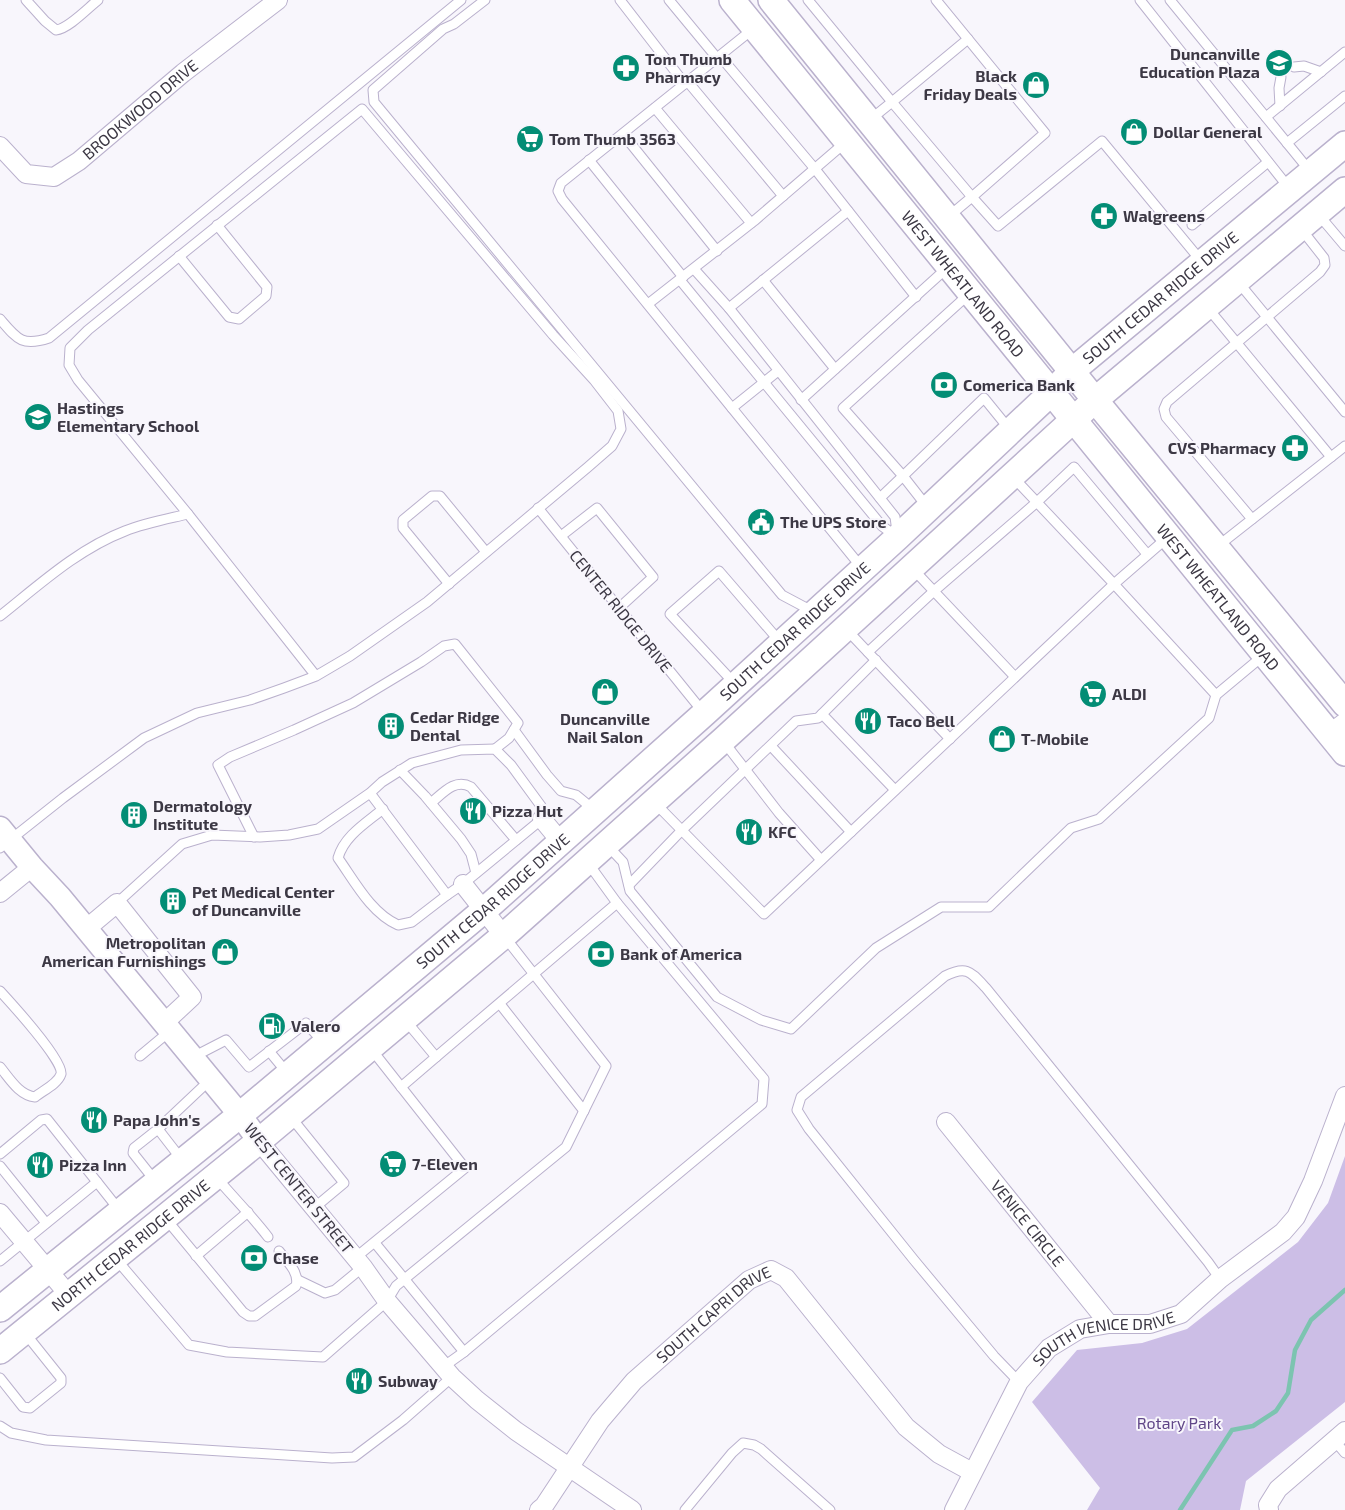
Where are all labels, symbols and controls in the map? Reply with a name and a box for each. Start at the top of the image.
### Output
place label: Duncanville Education Plaza [1139,44,1260,81]
school or university icon: Duncanville Education Plaza [1264,48,1294,78]
place label: Tom Thumb Pharmacy [645,49,732,87]
pharmacy icon: Tom Thumb Pharmacy [611,53,641,83]
street label: BROOKWOOD DRIVE [78,55,201,163]
place label: Black Friday Deals [923,66,1017,104]
shop icon: Black Friday Deals [1021,70,1051,100]
shop icon: Dollar General [1119,117,1149,147]
place label: Dollar General [1153,122,1263,141]
supermarket icon: Tom Thumb 3563 [515,124,545,154]
place label: Tom Thumb 3563 [549,129,676,148]
pharmacy icon: Walgreens [1089,201,1119,231]
street label: WEST WHEATLAND ROAD [898,206,1029,361]
place label: Walgreens [1123,206,1205,225]
street label: SOUTH CEDAR RIDGE DRIVE [1078,227,1242,367]
bank icon: Comerica Bank [929,370,959,400]
place label: Comerica Bank [963,375,1075,394]
place label: Hastings Elementary School [57,398,200,436]
school or university icon: Hastings Elementary School [23,402,53,432]
pharmacy icon: CVS Pharmacy [1280,433,1310,463]
place label: CVS Pharmacy [1168,438,1276,458]
public building icon: The UPS Store [746,507,776,537]
place label: The UPS Store [780,512,886,531]
street label: WEST WHEATLAND ROAD [1153,520,1284,674]
street label: CENTER RIDGE DRIVE [566,546,677,676]
street label: SOUTH CEDAR RIDGE DRIVE [715,557,874,704]
shop icon: Duncanville Nail Salon [590,677,620,707]
supermarket icon: ALDI [1078,679,1108,709]
place label: ALDI [1112,684,1147,703]
restaurant icon: Taco Bell [853,706,883,736]
place label: Cedar Ridge Dental [410,707,500,744]
place label: Duncanville Nail Salon [560,709,650,746]
building icon: Cedar Ridge Dental [376,711,406,741]
place label: Taco Bell [887,711,956,730]
shop icon: T-Mobile [987,724,1017,754]
place label: T-Mobile [1021,729,1089,748]
place label: Dermatology Institute [153,796,252,833]
restaurant icon: Pizza Hut [458,796,488,826]
building icon: Dermatology Institute [119,800,149,830]
place label: Pizza Hut [492,801,563,820]
restaurant icon: KFC [734,817,764,847]
place label: KFC [768,822,796,841]
street label: SOUTH CEDAR RIDGE DRIVE [412,829,573,972]
place label: Pet Medical Center of Duncanville [192,882,335,919]
building icon: Pet Medical Center of Duncanville [158,886,188,916]
place label: Metropolitan American Furnishings [42,933,206,970]
shop icon: Metropolitan American Furnishings [210,937,240,967]
bank icon: Bank of America [586,939,616,969]
place label: Bank of America [620,944,742,963]
fuel station icon: Valero [257,1011,287,1041]
place label: Valero [291,1016,340,1035]
restaurant icon: Papa John's [79,1105,109,1135]
place label: Papa John's [113,1110,200,1129]
street label: WEST CENTER STREET [241,1119,358,1257]
supermarket icon: 7-Eleven [378,1149,408,1179]
restaurant icon: Pizza Inn [25,1150,55,1180]
place label: 7-Eleven [412,1154,478,1173]
place label: Pizza Inn [59,1155,127,1174]
street label: NORTH CEDAR RIDGE DRIVE [47,1175,213,1315]
street label: VENICE CIRCLE [988,1176,1069,1270]
bank icon: Chase [239,1243,269,1273]
place label: Chase [273,1248,319,1267]
street label: SOUTH CAPRI DRIVE [652,1261,774,1366]
street label: SOUTH VENICE DRIVE [1028,1307,1177,1369]
restaurant icon: Subway [344,1366,374,1396]
place label: Subway [378,1371,438,1391]
park label: Rotary Park [1137,1413,1221,1432]

